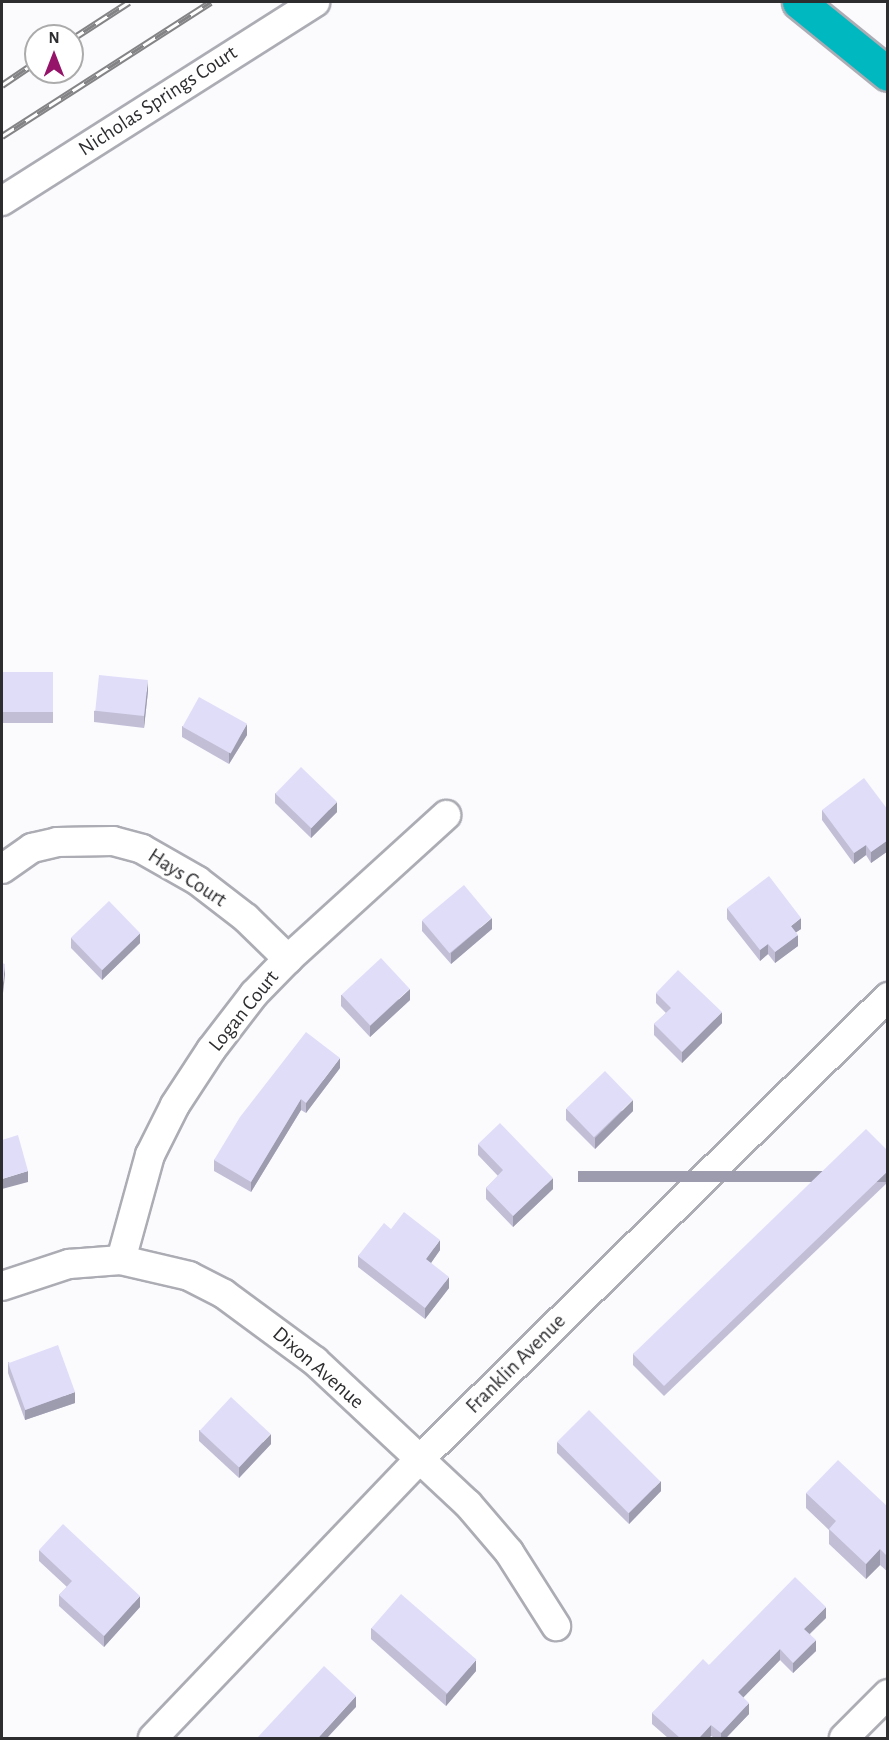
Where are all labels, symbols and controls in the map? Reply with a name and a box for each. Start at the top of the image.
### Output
north arrow [24,24,84,84]
text: N [48,30,60,46]
street label: Nicholas Springs Court [74,40,242,162]
street label: Hays Court [143,843,231,913]
street label: Logan Court [204,965,284,1057]
street label: Franklin Avenue [461,1309,571,1419]
street label: Dixon Avenue [267,1321,369,1415]

